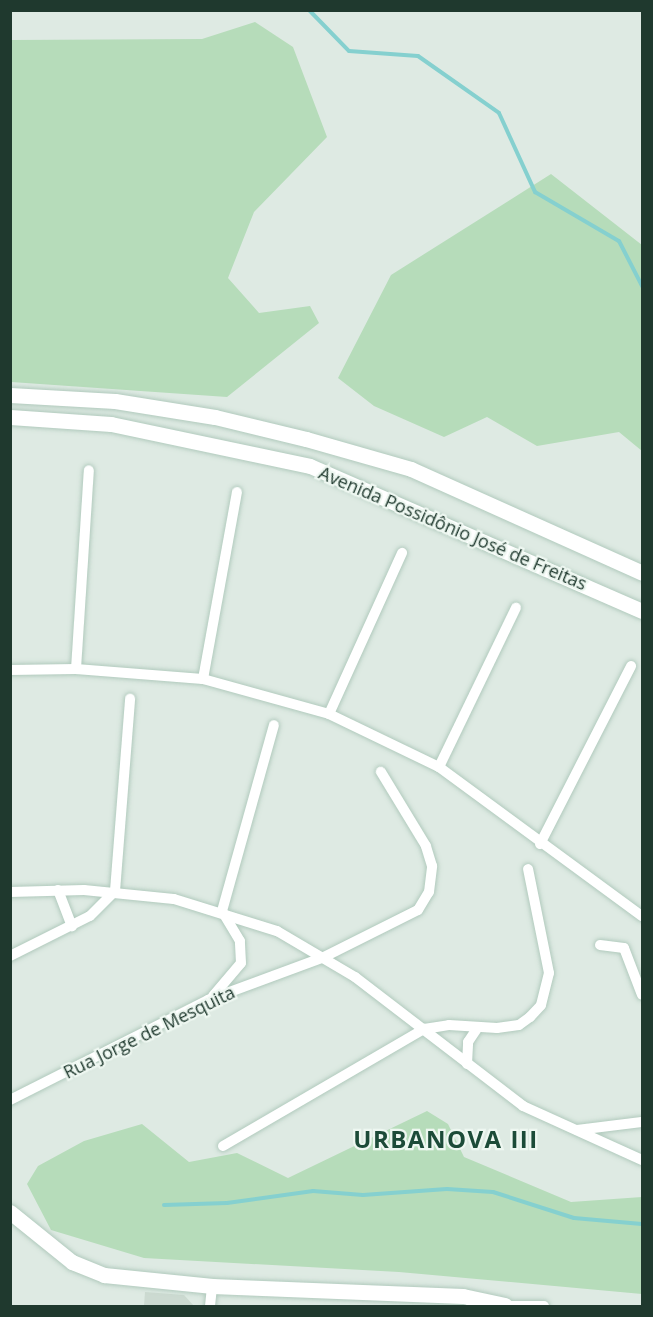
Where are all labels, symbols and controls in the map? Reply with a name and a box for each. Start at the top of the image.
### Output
street label: Avenida Possidônio José de Freitas [316,462,590,594]
street label: Rua Jorge de Mesquita [60,981,238,1083]
district label: URBANOVA III [353,1125,539,1153]

